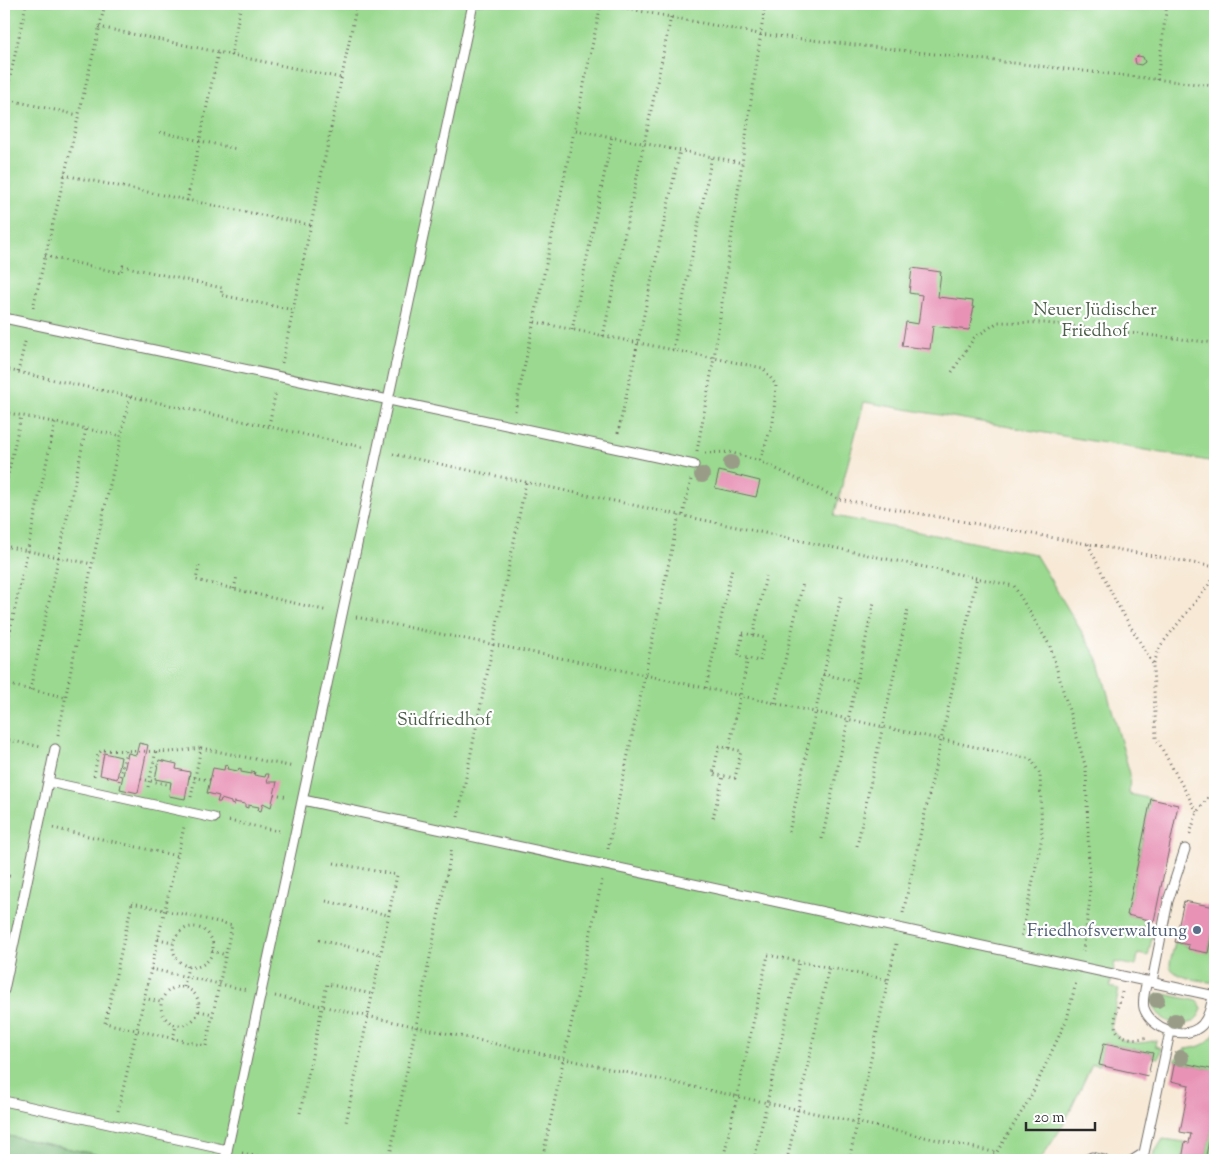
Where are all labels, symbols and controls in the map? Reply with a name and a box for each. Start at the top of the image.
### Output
park label: Neuer Jüdischer Friedhof [1033,298,1157,345]
park label: Südfriedhof [397,708,492,734]
place label: Friedhofsverwaltung [1027,919,1187,945]
marker: Friedhofsverwaltung [1191,924,1203,936]
scale bar [1026,1099,1095,1131]
text: 20 m [1034,1108,1065,1129]

